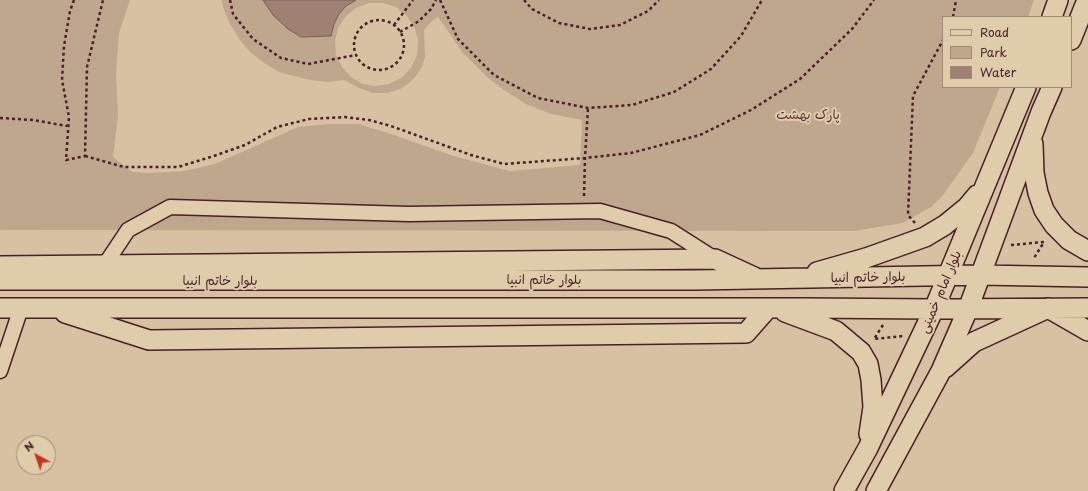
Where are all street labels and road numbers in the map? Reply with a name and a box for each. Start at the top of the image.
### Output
street label: بلوار امام خمینی [917,248,965,336]
street label: بلوار خاتم انبیا [830,270,906,286]
street label: بلوار خاتم انبیا [507,272,581,288]
street label: بلوار خاتم انبیا [183,273,257,289]

